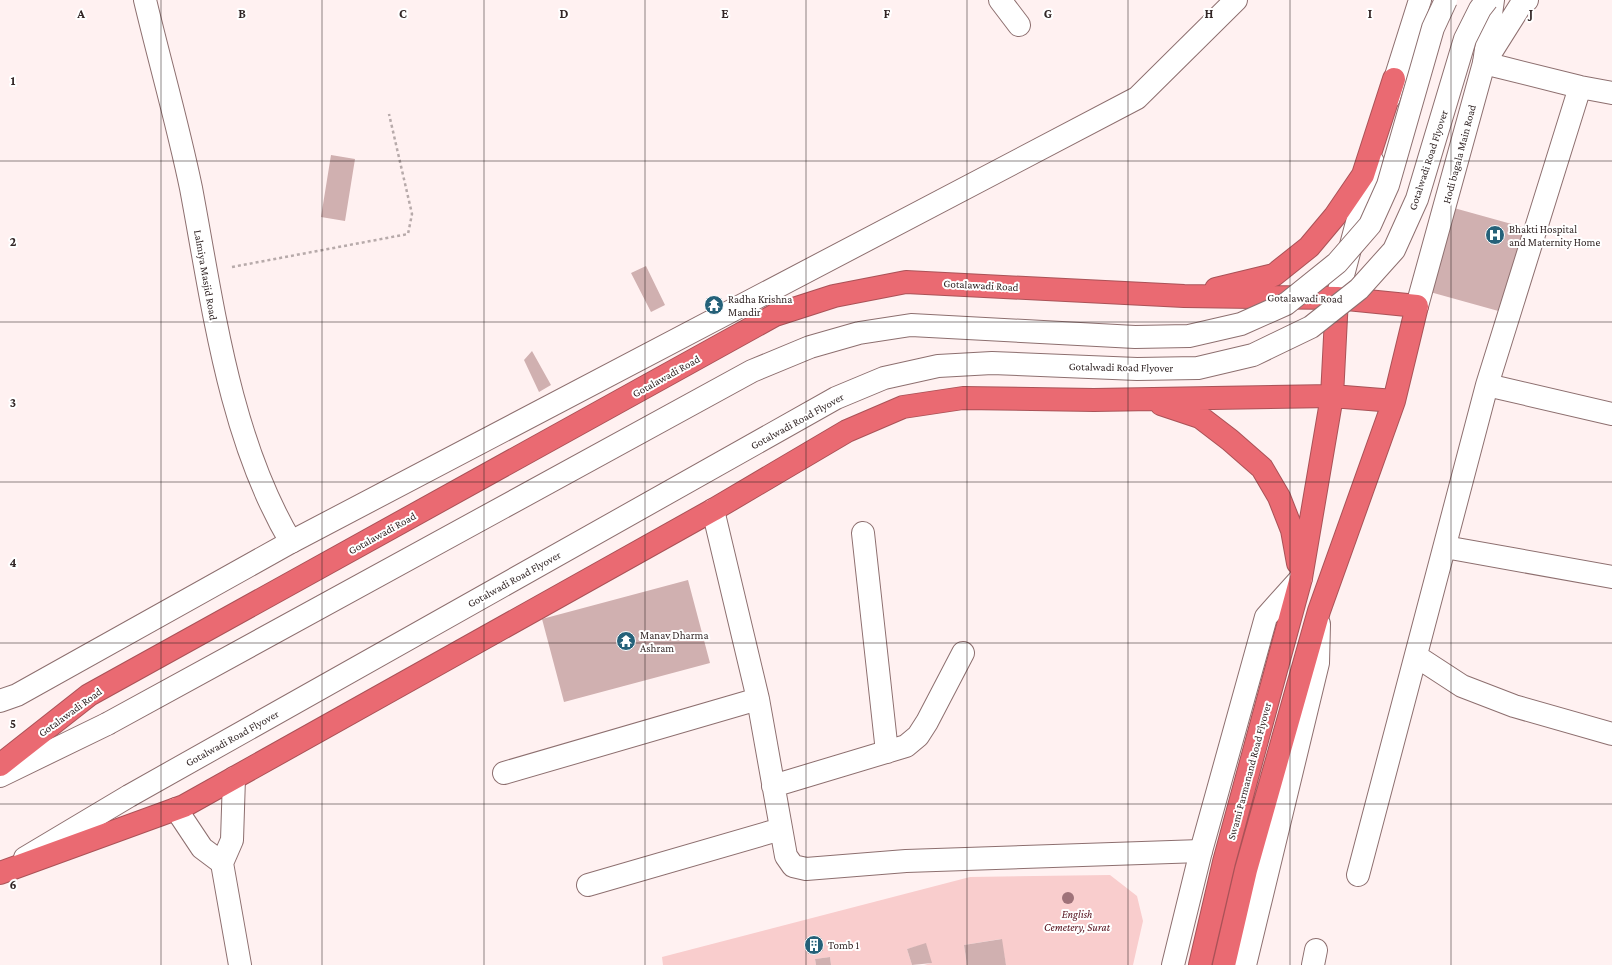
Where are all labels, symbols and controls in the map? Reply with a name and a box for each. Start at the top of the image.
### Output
text: A [76,6,85,21]
text: B [238,6,246,21]
text: C [399,6,407,21]
text: D [560,6,569,21]
text: E [721,6,729,21]
text: F [884,6,891,21]
text: G [1044,6,1052,21]
text: H [1205,6,1214,21]
text: I [1368,6,1372,21]
text: J [1527,6,1533,21]
text: 1 [11,73,16,88]
street label: Hodi bagala Main Road [1440,103,1479,205]
street label: Gotalwadi Road Flyover [1406,108,1451,212]
place label: Bhakti Hospital and Maternity Home [1509,223,1600,249]
hospital icon: Bhakti Hospital and Maternity Home [1484,224,1506,246]
street label: Lalmiya Masjid Road [191,229,220,322]
text: 2 [10,234,17,249]
street label: Gotalawadi Road [943,277,1019,293]
street label: Gotalawadi Road [1267,291,1343,305]
place label: Radha Krishna Mandir [728,293,792,318]
temple icon: Radha Krishna Mandir [703,294,725,316]
street label: Gotalawadi Road [630,352,702,399]
street label: Gotalwadi Road Flyover [1069,360,1174,375]
street label: Gotalwadi Road Flyover [748,390,846,452]
text: 3 [10,395,16,410]
street label: Gotalawadi Road [346,509,418,556]
street label: Gotalwadi Road Flyover [465,548,563,610]
text: 4 [9,555,17,570]
place label: Manav Dharma Ashram [640,629,708,654]
temple icon: Manav Dharma Ashram [615,630,637,652]
street label: Gotalawadi Road [36,685,104,739]
street label: Swami Parmanand Road Flyover [1225,701,1274,841]
street label: Gotalwadi Road Flyover [183,707,281,769]
text: 5 [10,716,16,731]
text: 6 [9,877,17,892]
park label: English Cemetery, Surat [1044,908,1111,934]
building icon: Tomb 1 [803,934,825,956]
place label: Tomb 1 [828,939,860,951]

